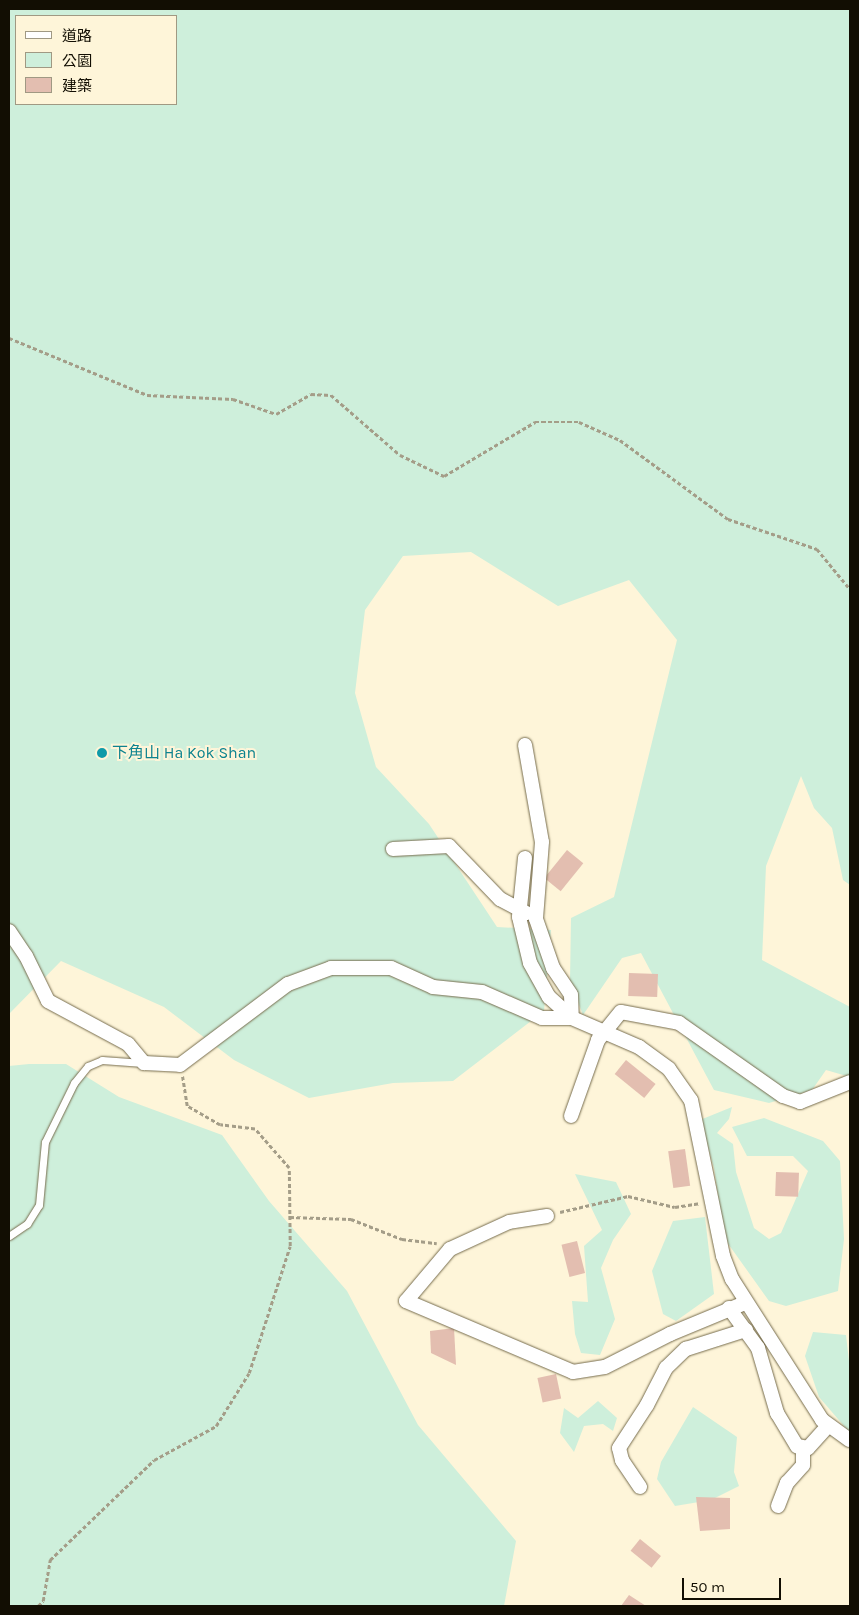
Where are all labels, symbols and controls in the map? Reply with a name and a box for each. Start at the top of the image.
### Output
legend [15,15,178,105]
text: 道路 [62,27,92,45]
text: 公園 [62,52,92,70]
text: 建築 [62,77,92,95]
place label: 下角山 Ha Kok Shan [112,743,256,763]
marker: 下角山 Ha Kok Shan [96,747,108,759]
scale bar [684,1568,783,1600]
text: 50 m [690,1578,725,1596]

